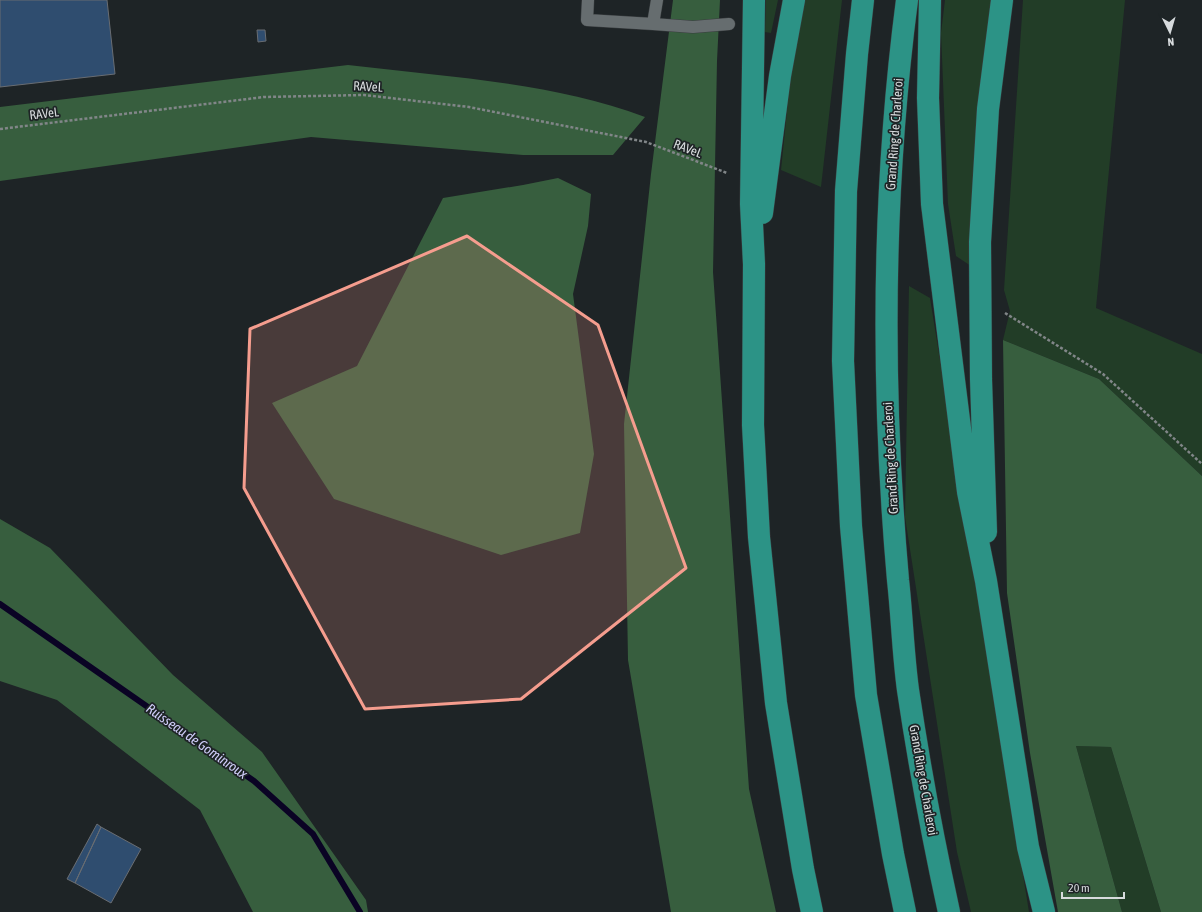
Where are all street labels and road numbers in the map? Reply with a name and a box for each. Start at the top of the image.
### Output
street label: RAVeL [353,78,383,95]
street label: Grand Ring de Charleroi [883,78,906,190]
street label: RAVeL [28,104,60,123]
street label: RAVeL [671,136,704,161]
street label: Grand Ring de Charleroi [880,402,901,514]
street label: Grand Ring de Charleroi [906,724,941,837]

